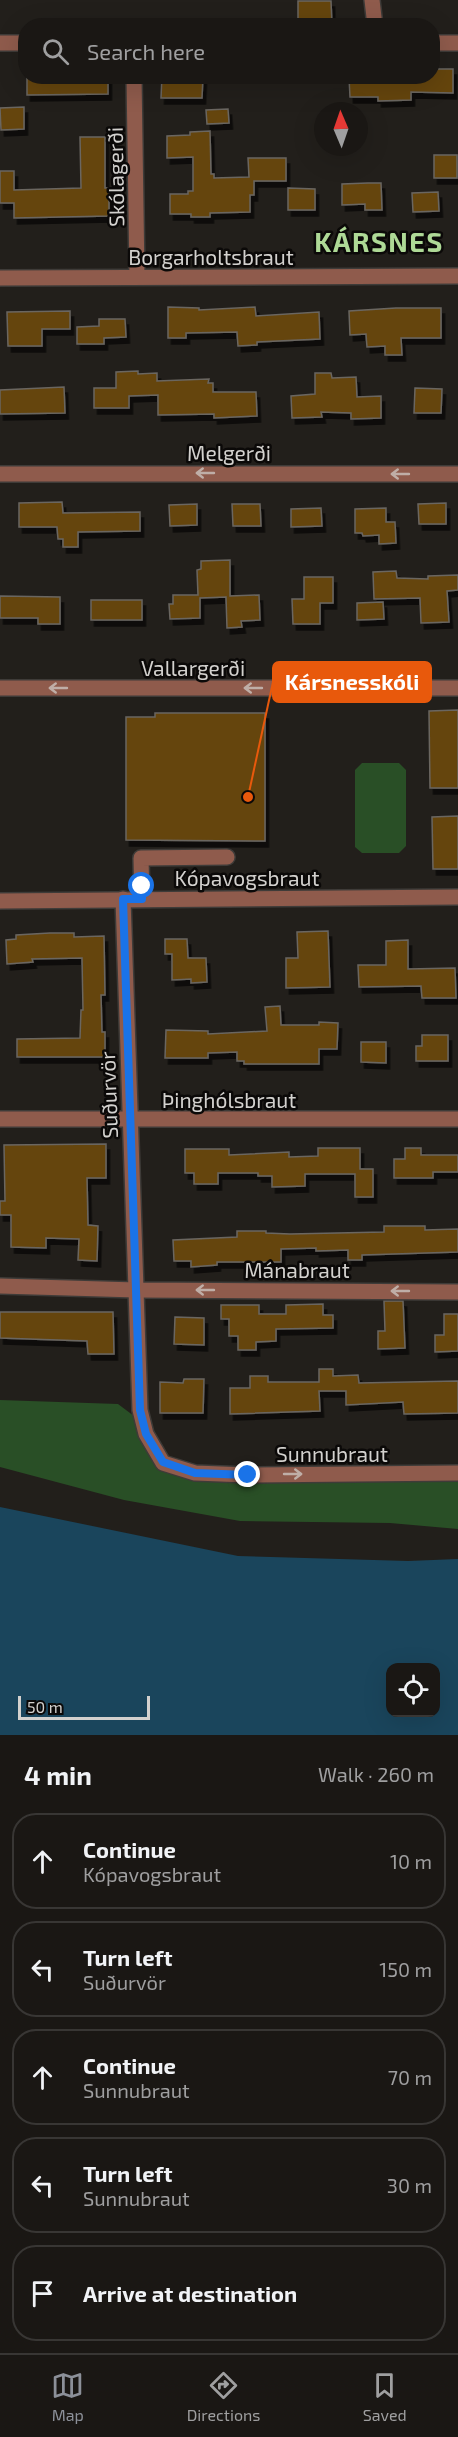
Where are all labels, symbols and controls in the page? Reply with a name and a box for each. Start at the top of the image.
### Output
search box [18,18,440,84]
icon: search [39,35,72,68]
text: Search here [87,38,205,64]
north arrow [314,102,368,156]
street label: Skólagerði [102,127,128,227]
district label: KÁRSNES [314,225,444,257]
street label: Borgarholtsbraut [128,244,294,269]
street label: Melgerði [187,440,271,465]
one-way arrow [195,467,215,479]
one-way arrow [390,468,410,480]
street label: Vallargerði [141,655,245,680]
callout: Kársnesskóli [273,662,431,702]
text: Kársnesskóli [285,668,419,694]
one-way arrow [48,682,68,694]
one-way arrow [243,682,263,694]
street label: Kópavogsbraut [175,865,319,890]
route start [128,872,154,898]
street label: Suðurvör [94,1050,122,1139]
street label: Þinghólsbraut [162,1087,296,1112]
street label: Mánabraut [244,1257,350,1282]
one-way arrow [195,1284,215,1296]
one-way arrow [390,1285,410,1297]
street label: Sunnubraut [276,1441,388,1466]
route end [234,1461,260,1487]
one-way arrow [283,1469,303,1480]
map controls [386,1663,440,1717]
button: locate [386,1663,440,1717]
scale bar [18,1693,150,1720]
text: 50 m [27,1697,63,1716]
text: 4 min [24,1759,92,1790]
text: Walk · 260 m [318,1762,434,1786]
text: Continue [83,1836,176,1862]
icon: ahead [26,1845,59,1878]
text: 10 m [390,1849,432,1873]
text: Kópavogsbraut [83,1862,221,1886]
text: Turn left [83,1944,172,1970]
icon: left [26,1953,59,1986]
text: 150 m [379,1957,432,1981]
text: Suðurvör [83,1970,166,1994]
text: Continue [83,2052,176,2078]
icon: ahead [26,2061,59,2094]
text: 70 m [388,2065,432,2089]
text: Sunnubraut [83,2078,190,2102]
text: Turn left [83,2160,172,2186]
icon: left [26,2169,59,2202]
text: 30 m [387,2173,432,2197]
text: Sunnubraut [83,2186,190,2210]
icon: arrive [26,2277,59,2310]
text: Arrive at destination [83,2280,297,2306]
tab: Map [51,2369,84,2424]
tab: Directions [187,2369,260,2424]
tab: Saved [363,2369,407,2424]

